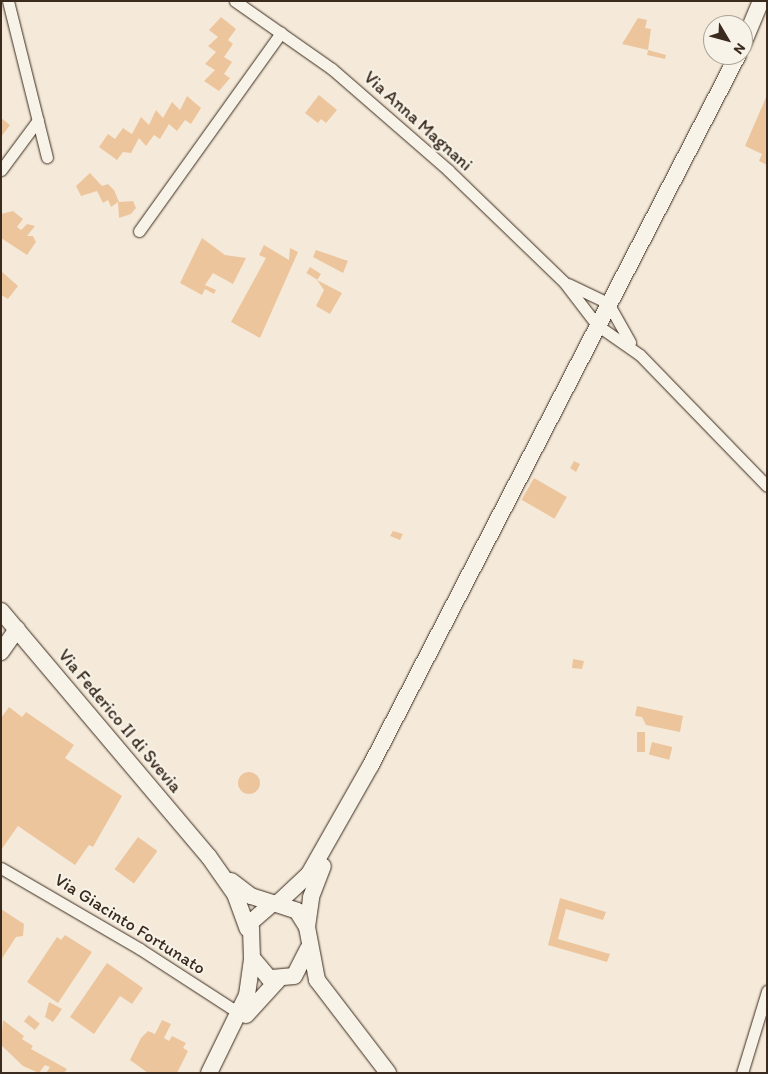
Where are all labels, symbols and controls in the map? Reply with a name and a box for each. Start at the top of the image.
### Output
north arrow [703,15,753,65]
text: N [730,40,749,58]
street label: Via Anna Magnani [359,67,477,175]
street label: Via Federico II di Svevia [54,645,186,797]
street label: Via Giacinto Fortunato [51,869,209,979]

